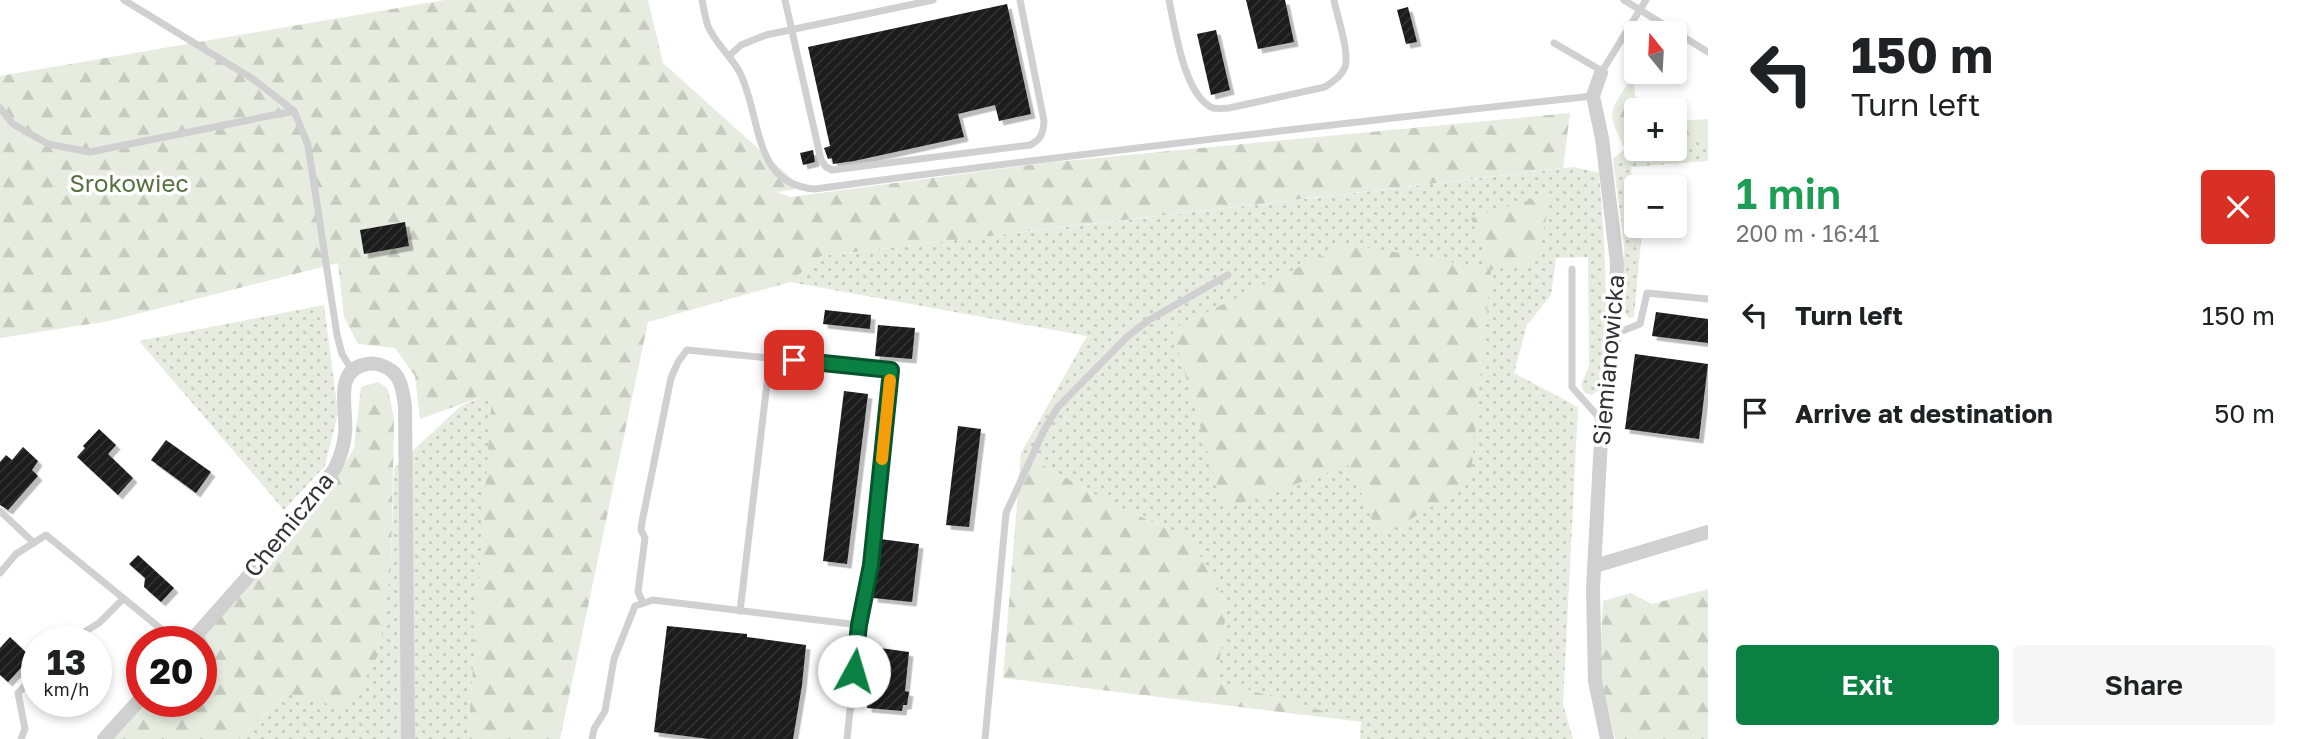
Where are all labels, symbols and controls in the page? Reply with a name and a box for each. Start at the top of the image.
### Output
north arrow [1624,21,1687,84]
map controls [1624,21,1687,238]
text: 150 m [1851,25,1993,84]
icon: left [1736,28,1827,119]
text: Turn left [1851,85,1980,123]
button: + [1624,98,1687,161]
park label: Srokowiec [70,168,189,197]
text: 1 min [1736,168,1841,218]
button: close [2201,170,2275,244]
button: − [1624,175,1687,238]
text: 200 m · 16:41 [1736,219,1880,247]
street label: Siemianowicka [1586,273,1629,447]
icon: left [1736,296,1774,334]
text: Turn left [1795,300,1903,331]
text: 150 m [2202,300,2275,331]
pin [764,330,824,390]
icon: arrive [775,341,813,379]
icon: arrive [1736,394,1774,432]
text: Arrive at destination [1795,398,2053,429]
text: 50 m [2214,398,2275,429]
street label: Chemiczna [237,466,339,582]
speed limit sign: 20 [126,626,217,717]
position arrow [817,634,891,708]
text: 13 [47,641,86,683]
button: Exit [1736,645,1999,725]
button: Share [2013,645,2275,725]
text: km/h [44,678,89,700]

